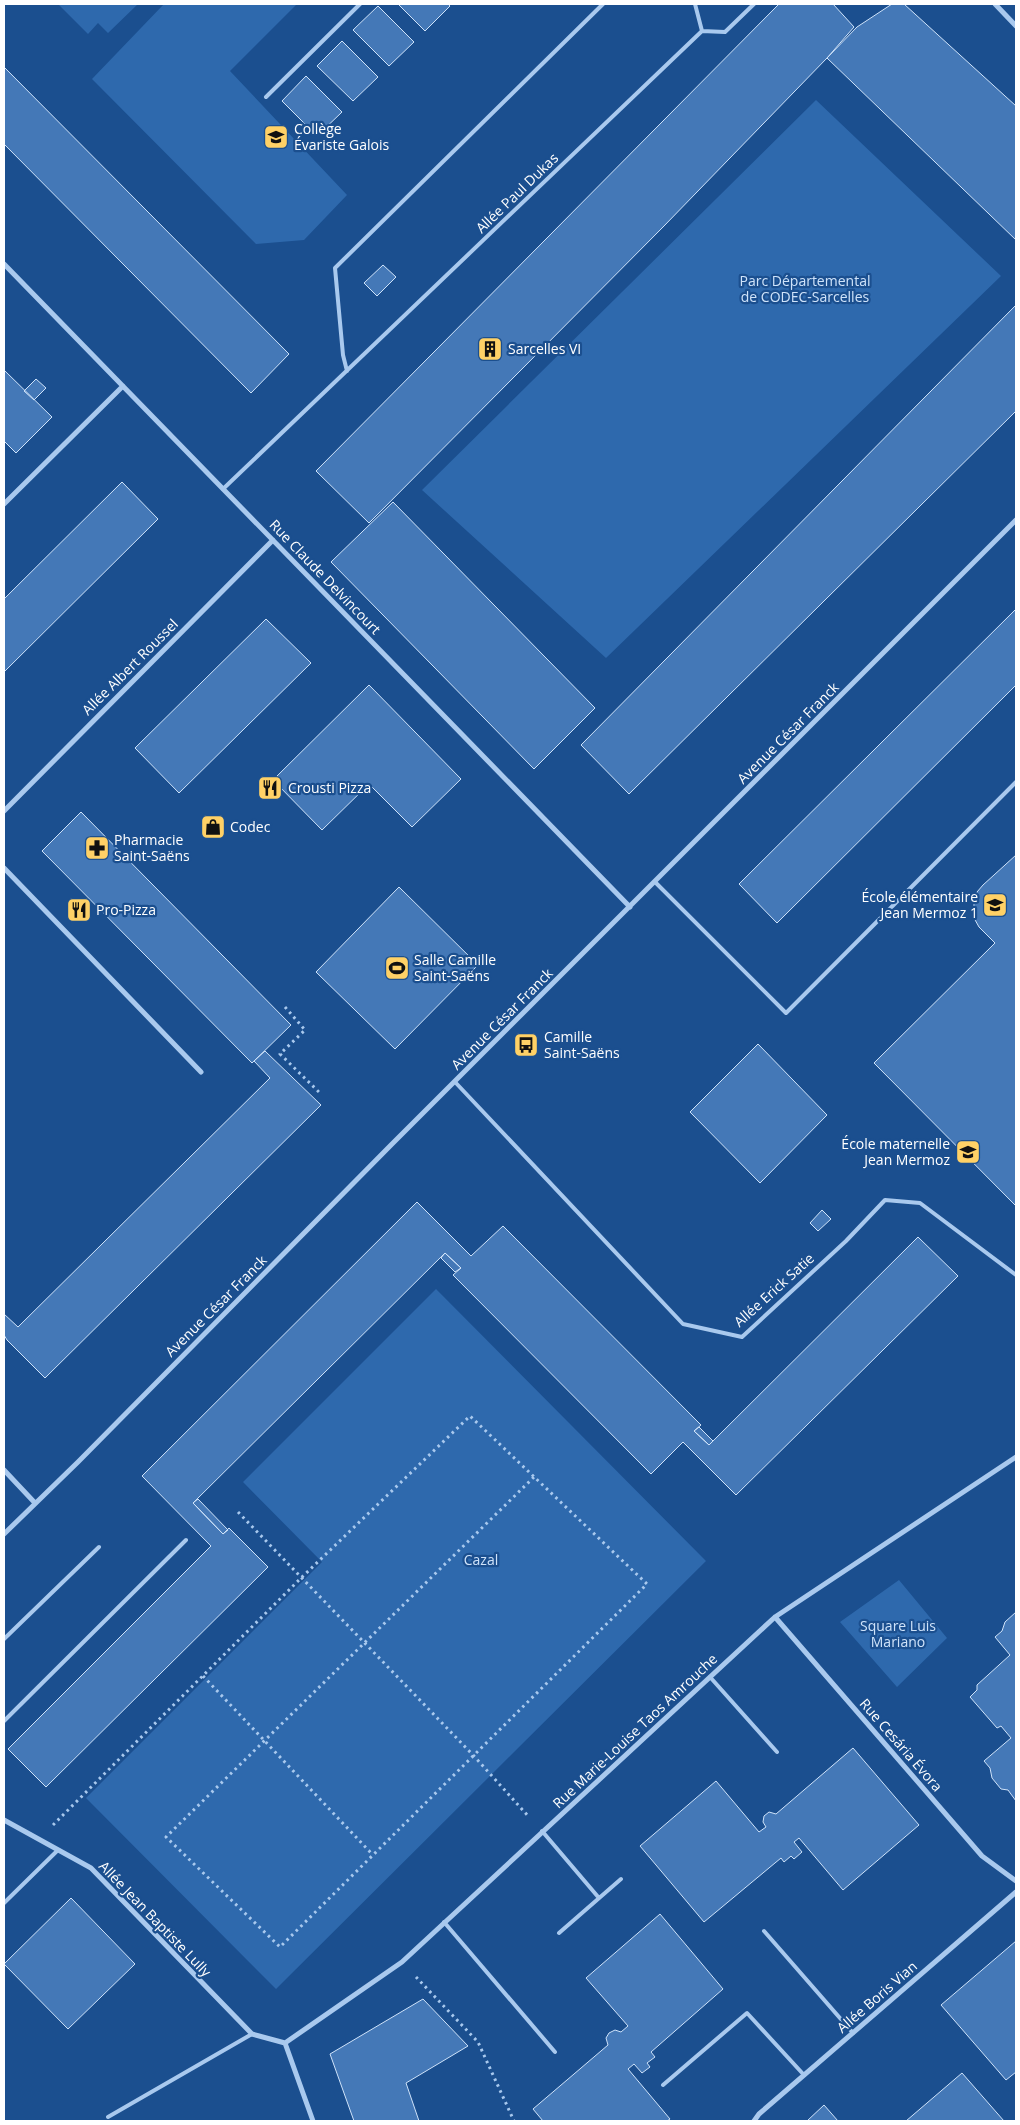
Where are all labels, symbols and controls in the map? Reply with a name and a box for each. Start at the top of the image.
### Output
place label: Collège Évariste Galois [294,119,389,154]
school or university icon: Collège Évariste Galois [263,124,289,150]
street label: Allée Paul Dukas [471,148,562,237]
park label: Parc Départemental de CODEC-Sarcelles [740,271,870,306]
building icon: Sarcelles VI [477,336,503,362]
place label: Sarcelles VI [508,339,581,358]
street label: Rue Claude Delvincourt [266,515,385,638]
street label: Allée Albert Roussel [77,614,182,719]
street label: Avenue César Franck [733,677,843,788]
restaurant icon: Crousti Pizza [257,775,283,801]
place label: Crousti Pizza [288,778,371,797]
shop icon: Codec [200,814,226,840]
place label: Codec [230,817,271,836]
place label: Pharmacie Saint-Saëns [114,830,190,865]
pharmacy icon: Pharmacie Saint-Saëns [84,835,110,861]
place label: École élémentaire Jean Mermoz 1 [862,887,978,922]
school or university icon: École élémentaire Jean Mermoz 1 [982,892,1008,918]
restaurant icon: Pro-Pizza [66,897,92,923]
place label: Pro-Pizza [96,900,156,919]
place label: Salle Camille Saint-Saëns [414,950,496,985]
sports icon: Salle Camille Saint-Saëns [384,955,410,981]
street label: Avenue César Franck [447,963,557,1074]
place label: Camille Saint-Saëns [544,1027,620,1062]
bus stop icon: Camille Saint-Saëns [513,1032,539,1058]
place label: École maternelle Jean Mermoz [841,1134,950,1169]
school or university icon: École maternelle Jean Mermoz [955,1139,981,1165]
street label: Allée Erick Satie [729,1248,818,1331]
street label: Avenue César Franck [161,1250,271,1361]
park label: Cazal [464,1550,498,1569]
park label: Square Luis Mariano [860,1616,936,1651]
street label: Rue Marie-Louise Taos Amrouche [548,1649,721,1812]
street label: Rue Cesária Évora [856,1694,947,1795]
street label: Allée Jean Baptiste Lully [95,1857,216,1981]
street label: Allée Boris Vian [832,1956,921,2037]

